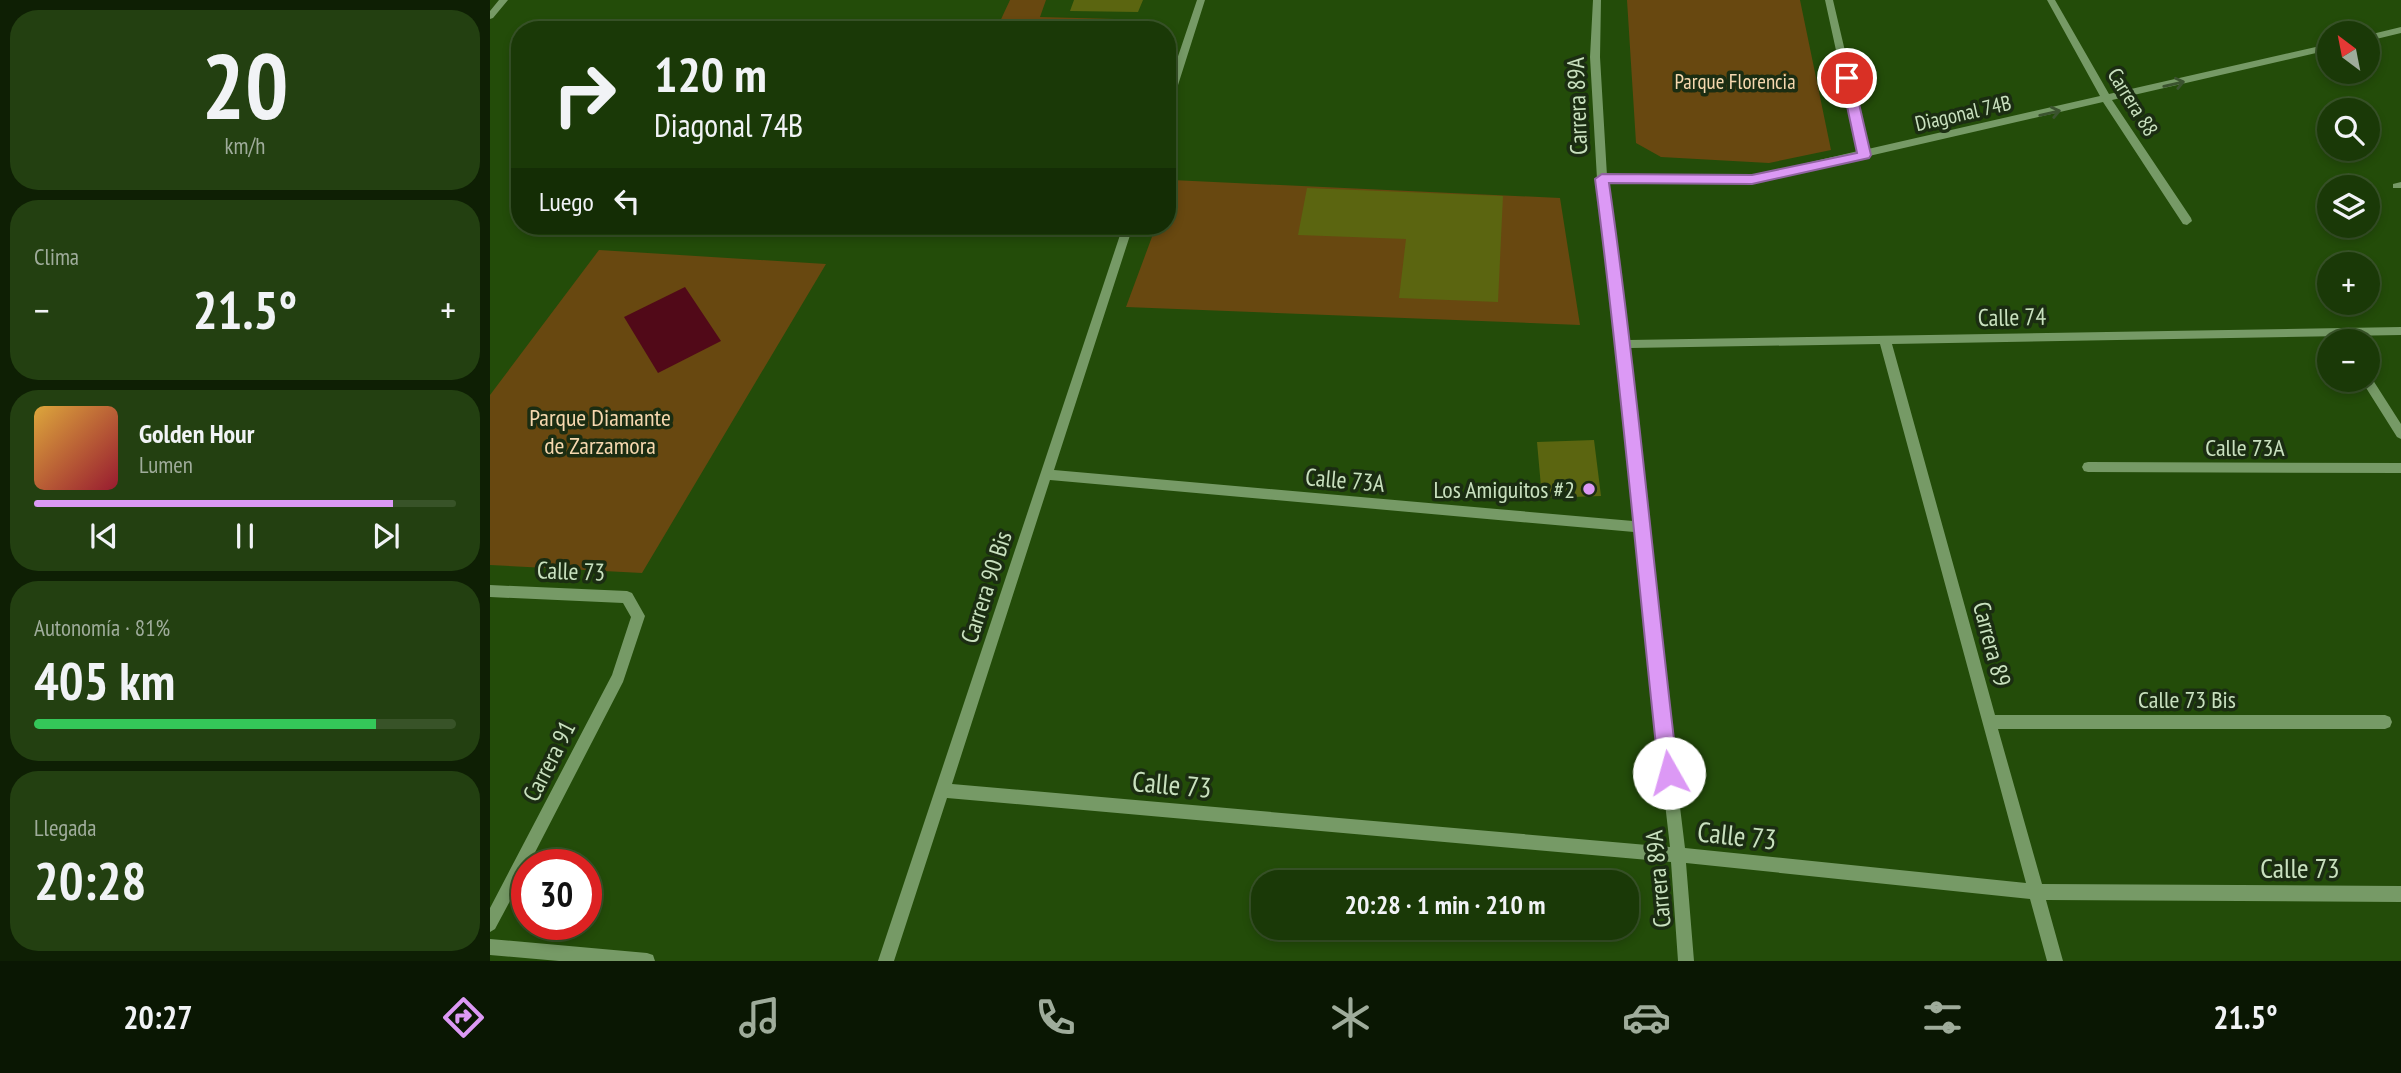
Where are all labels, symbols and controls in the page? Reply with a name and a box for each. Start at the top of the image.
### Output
north arrow [2317,21,2380,84]
map controls [2317,21,2380,392]
text: 20 [202,26,289,144]
text: 120 m [654,42,767,106]
pin [1817,48,1877,108]
icon: right [539,49,630,140]
street label: Carrera 89A [1560,56,1594,155]
icon: arrive [1828,59,1866,97]
street label: Carrera 88 [2102,63,2164,141]
park label: Parque Florencia [1674,68,1796,95]
one-way arrow [2162,77,2185,91]
street label: Diagonal 74B [1912,89,2014,137]
button: search [2317,98,2380,161]
text: Diagonal 74B [654,104,803,146]
one-way arrow [2038,106,2061,119]
text: km/h [225,131,265,160]
button: layers [2317,175,2380,238]
icon: left [608,182,646,220]
text: Luego [539,185,594,218]
text: Clima [34,242,79,271]
button: + [2317,252,2380,315]
text: 21.5° [193,276,297,343]
text: − [34,285,50,334]
text: + [440,285,456,334]
street label: Calle 74 [1978,301,2046,333]
button: − [2317,329,2380,392]
park label: Parque Diamante de Zarzamora [529,402,671,461]
text: Golden Hour [139,417,254,450]
street label: Calle 73A [2205,432,2285,463]
text: Lumen [139,450,193,479]
street label: Calle 73A [1304,461,1387,499]
place label: Los Amiguitos #2 [1433,474,1575,505]
marker: Los Amiguitos #2 [1581,481,1597,497]
icon: previous [85,517,123,555]
icon: pause [226,517,264,555]
icon: next [367,517,405,555]
street label: Carrera 90 Bis [953,527,1019,647]
street label: Calle 73 [536,554,606,588]
street label: Carrera 89 [1966,598,2018,690]
text: Autonomía · 81% [34,613,170,642]
text: 405 km [34,647,175,714]
street label: Calle 73 Bis [2138,684,2236,715]
street label: Carrera 91 [516,716,582,806]
position arrow [1632,736,1706,810]
street label: Calle 73 [1131,762,1213,806]
street label: Calle 73 [1696,812,1778,858]
text: Llegada [34,813,97,842]
street label: Carrera 89A [1638,828,1678,929]
text: 20:28 [34,847,146,914]
speed limit sign: 30 [511,849,602,940]
street label: Calle 73 [2260,849,2340,886]
text: 20:28 · 1 min · 210 m [1345,888,1545,921]
icon: directions [439,993,488,1042]
icon: music [735,993,784,1042]
icon: phone [1031,993,1080,1042]
icon: climate [1326,993,1375,1042]
icon: car [1622,993,1671,1042]
icon: filters [1918,993,1967,1042]
text: 20:27 [123,996,193,1038]
text: 21.5° [2213,996,2278,1038]

